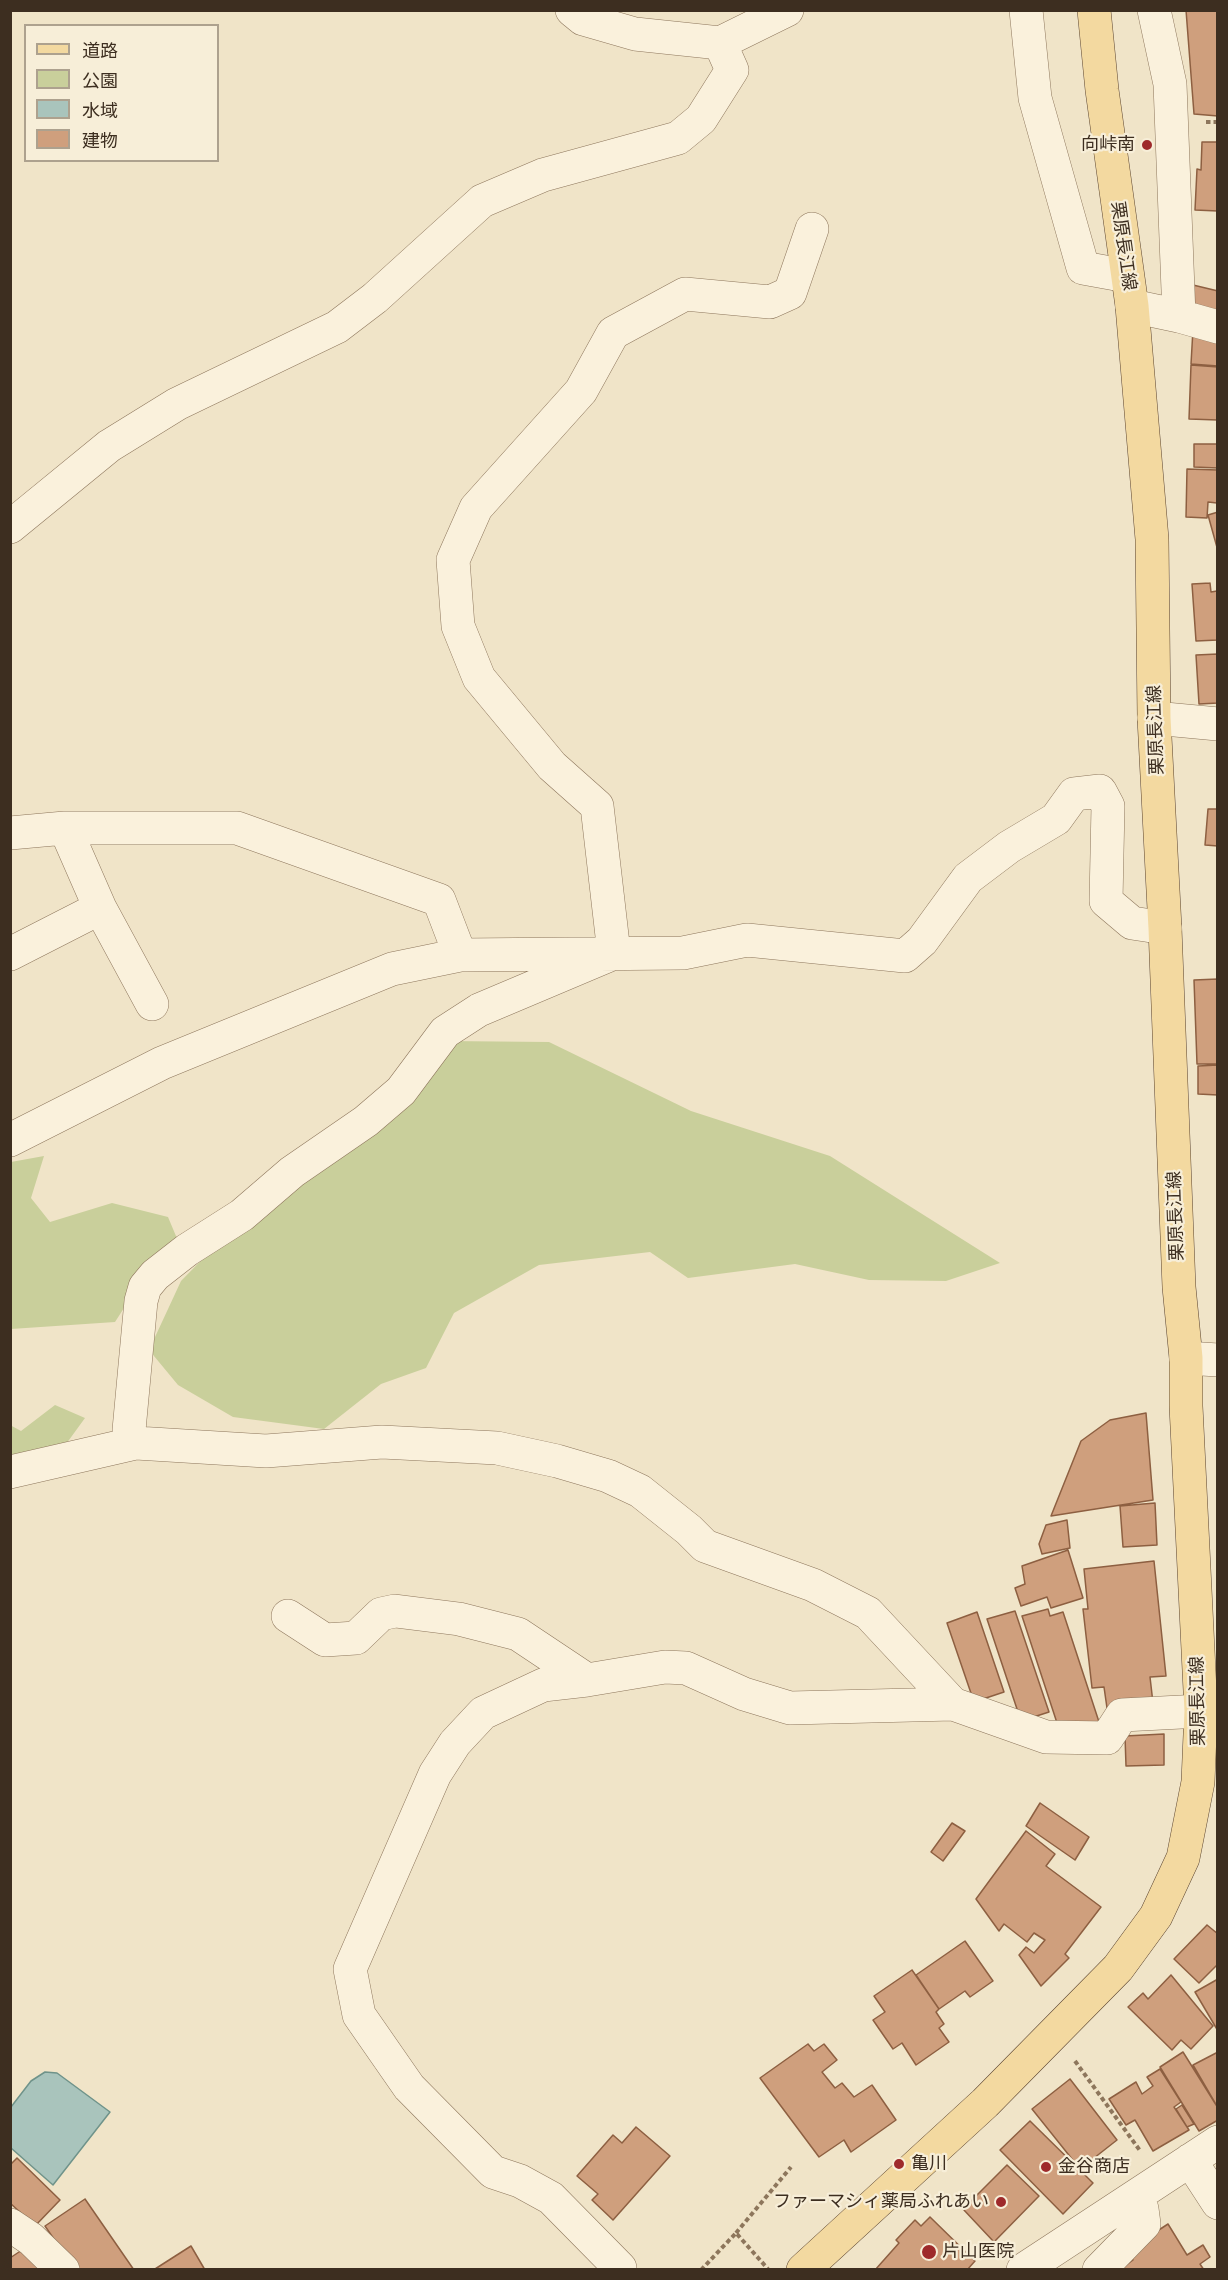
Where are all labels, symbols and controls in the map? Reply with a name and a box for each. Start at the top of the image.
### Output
legend [24,24,219,162]
text: 道路 [82,38,118,62]
text: 公園 [82,68,118,92]
text: 水域 [82,98,118,122]
text: 建物 [82,128,118,152]
place label: 向峠南 [1081,134,1135,156]
marker: 向峠南 [1140,138,1154,152]
street label: 栗原長江線 [1106,200,1140,292]
street label: 栗原長江線 [1144,685,1168,775]
street label: 栗原長江線 [1164,1171,1188,1261]
street label: 栗原長江線 [1186,1656,1210,1746]
place label: 亀川 [911,2153,947,2175]
place label: 金谷商店 [1058,2156,1130,2178]
marker: 亀川 [892,2157,906,2171]
marker: 金谷商店 [1039,2160,1053,2174]
place label: ファーマシィ薬局ふれあい [773,2191,989,2213]
marker: ファーマシィ薬局ふれあい [994,2195,1008,2209]
place label: 片山医院 [942,2241,1014,2263]
marker: 片山医院 [920,2243,938,2261]

